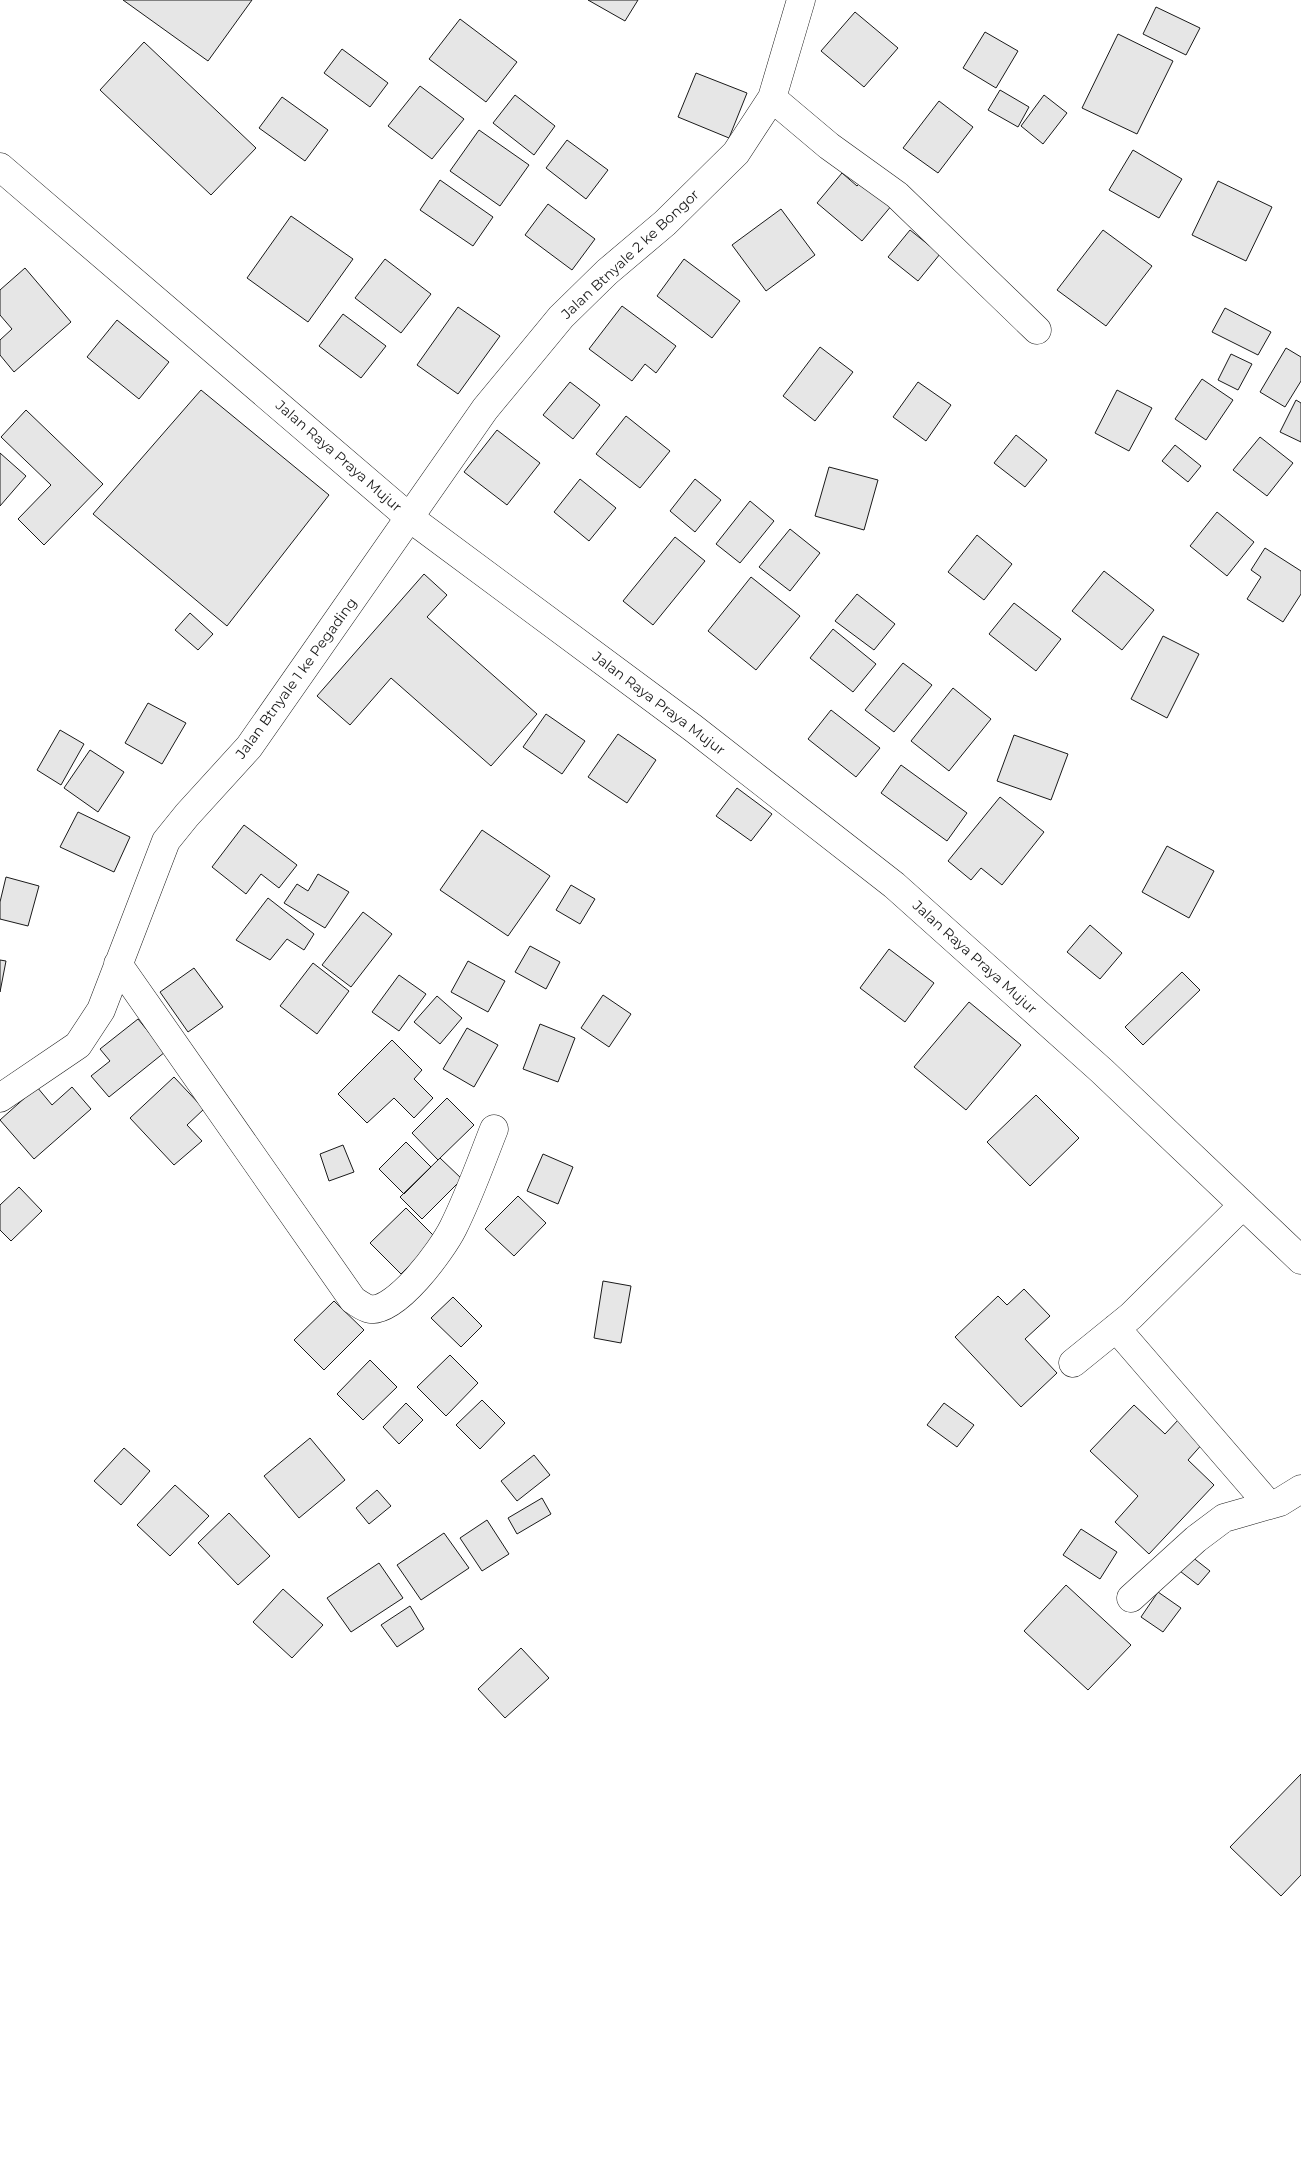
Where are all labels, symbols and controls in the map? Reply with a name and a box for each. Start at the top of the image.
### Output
street label: Jalan Btnyale 2 ke Bongor [557,185,703,323]
street label: Jalan Raya Praya Mujur [271,396,406,516]
street label: Jalan Btnyale 1 ke Pegading [231,594,361,763]
street label: Jalan Raya Praya Mujur [588,647,729,759]
street label: Jalan Raya Praya Mujur [908,896,1041,1018]

